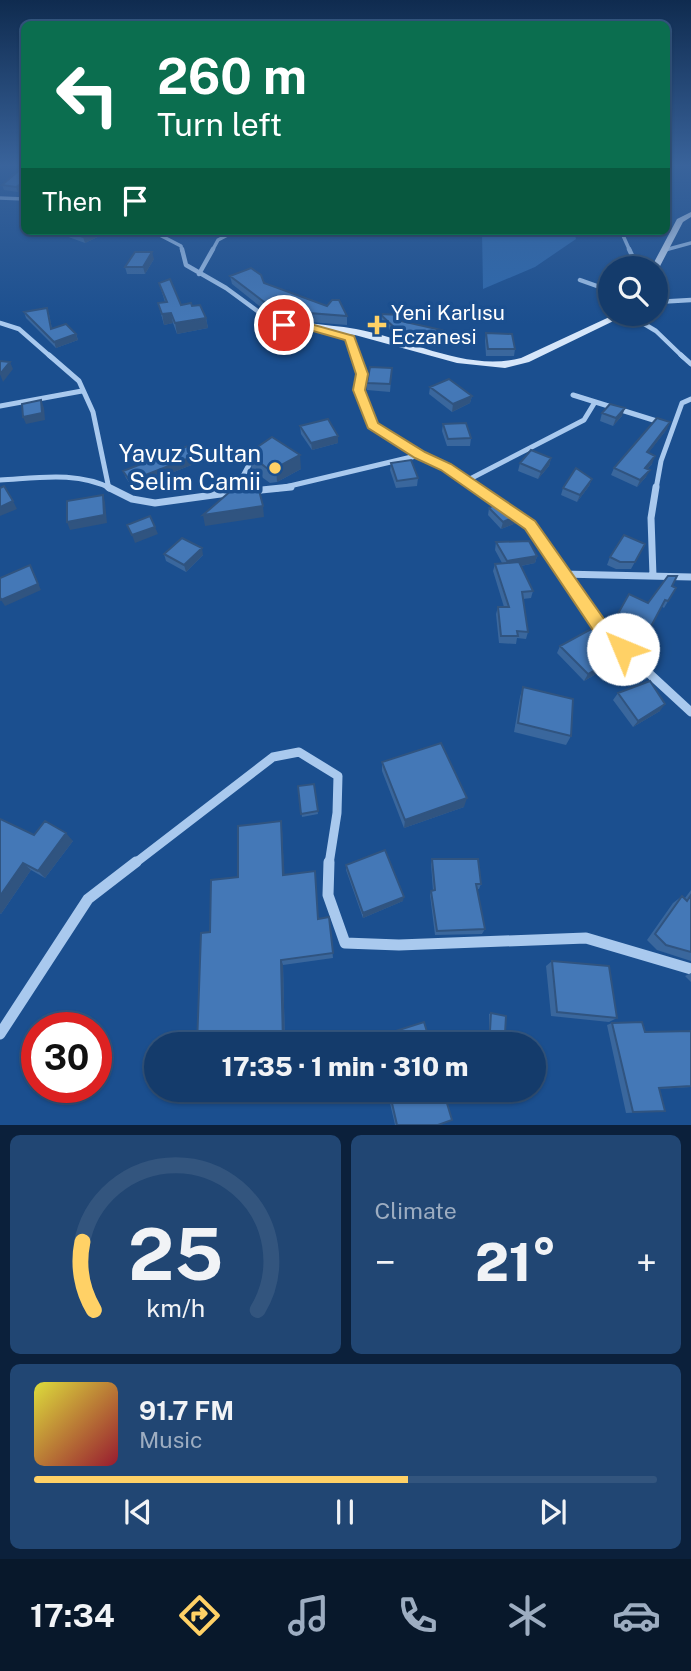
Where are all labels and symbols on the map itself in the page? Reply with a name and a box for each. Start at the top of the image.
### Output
pin [254,295,314,355]
place label: Yeni Karlısu Eczanesi [391,300,505,349]
marker: Yeni Karlısu Eczanesi [369,317,385,333]
place label: Yavuz Sultan Selim Camii [119,439,261,495]
marker: Yavuz Sultan Selim Camii [267,460,283,476]
position arrow [586,612,660,686]
speed limit sign: 30 [21,1012,112,1103]

